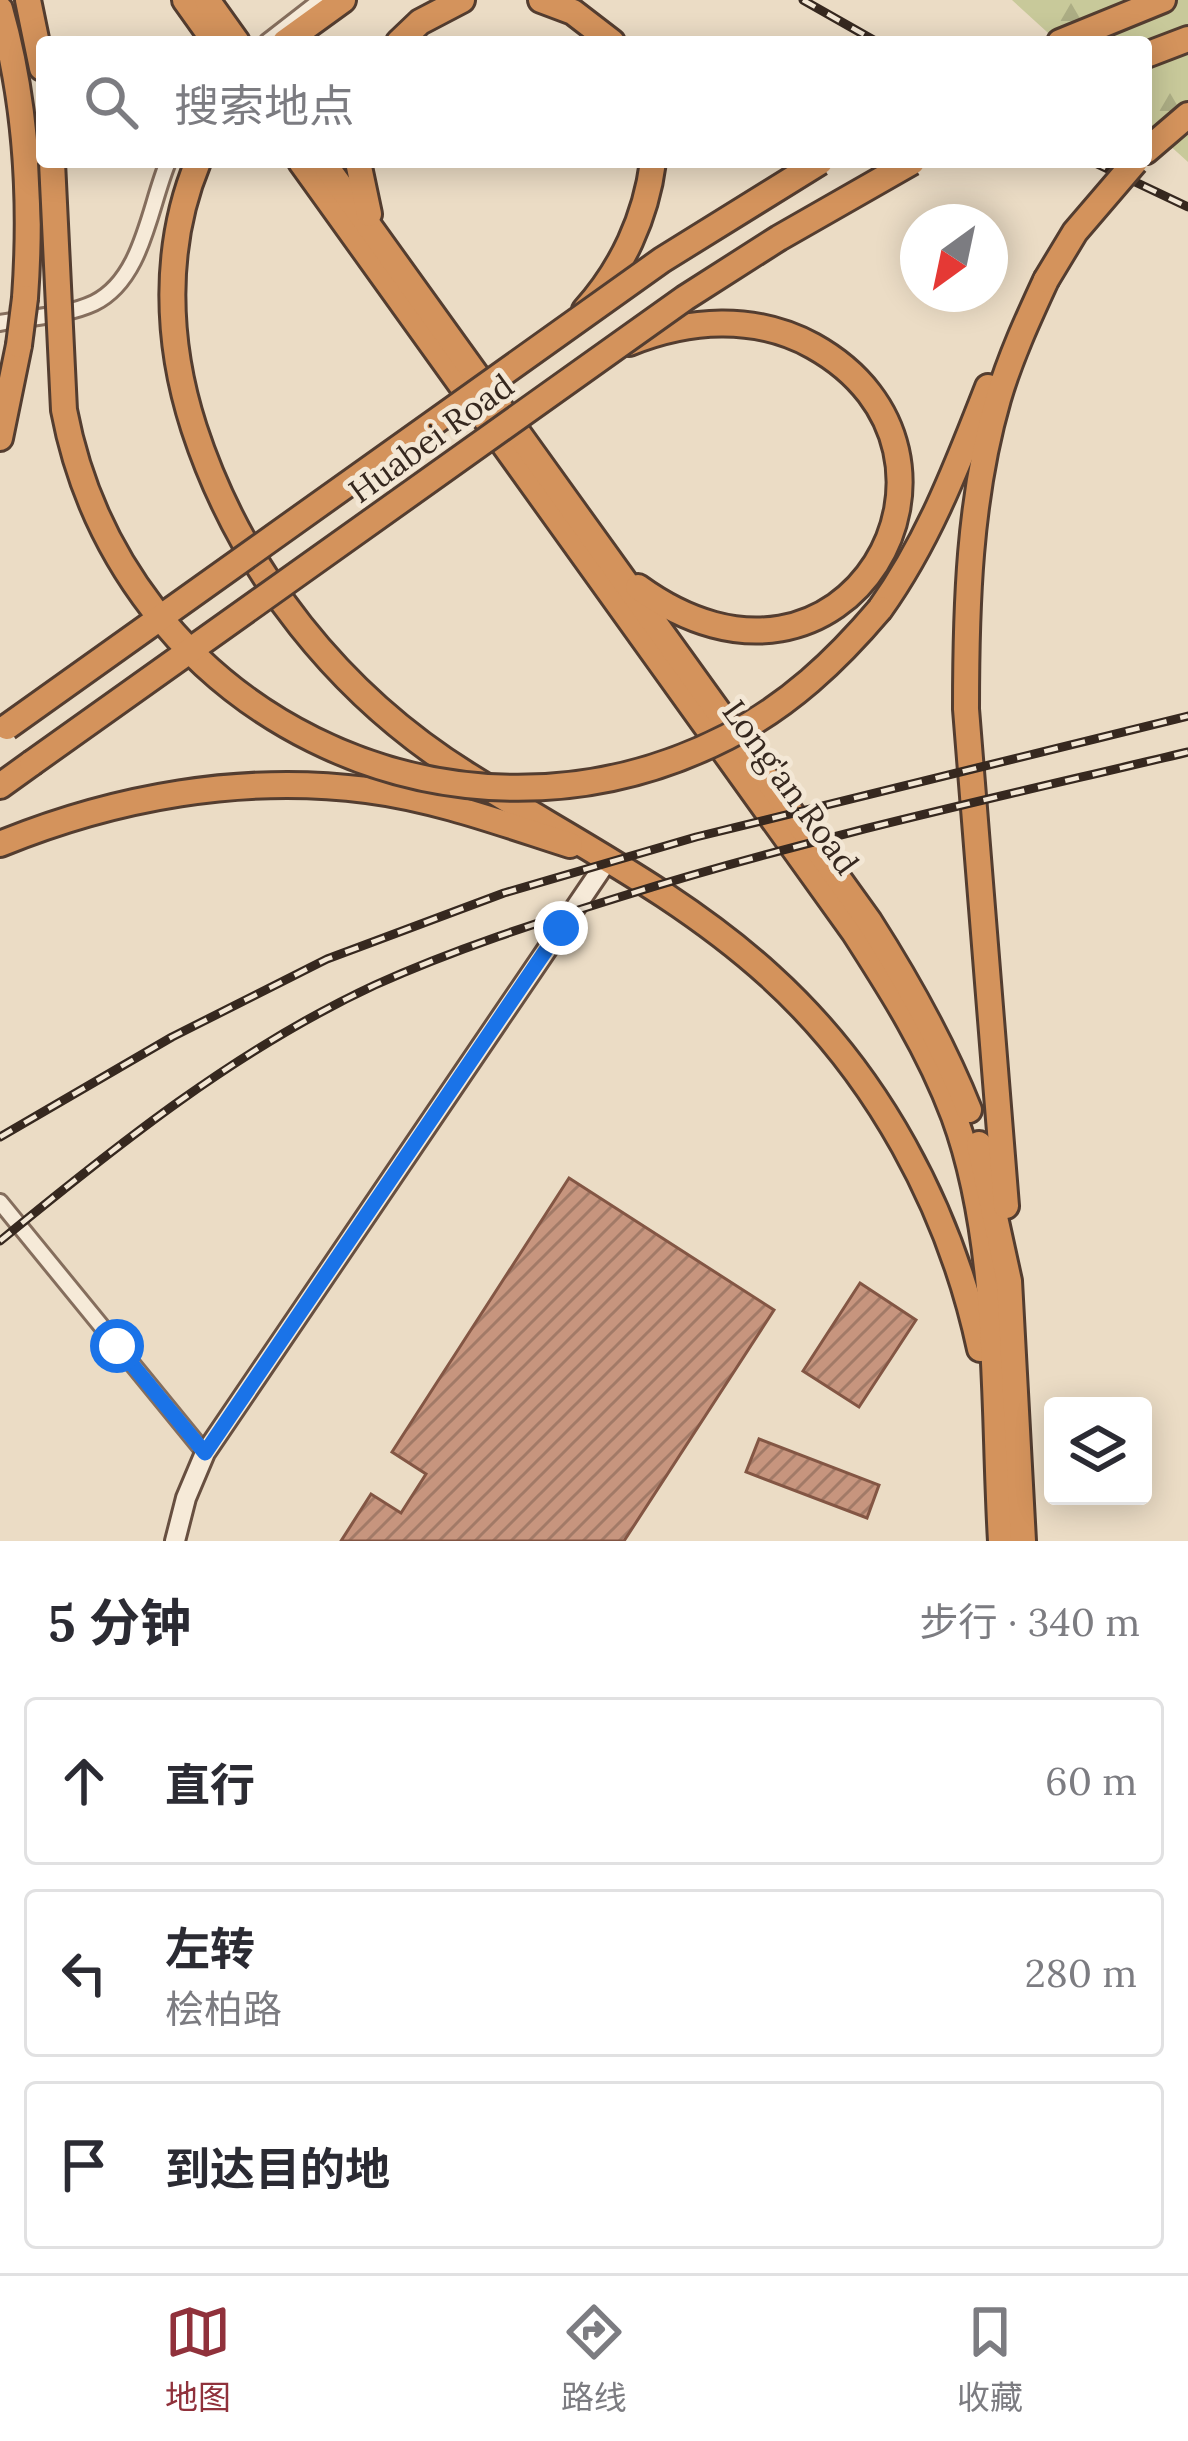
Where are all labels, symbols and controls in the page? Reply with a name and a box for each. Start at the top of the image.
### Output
search box [36,36,1152,168]
icon: search [78,69,144,135]
text: 搜索地点 [174,77,354,134]
north arrow [900,204,1008,312]
street label: Huabei Road [340,364,522,512]
street label: Long'an Road [714,692,868,882]
route end [534,901,588,955]
route start [90,1319,144,1373]
map controls [1044,1397,1152,1505]
button: layers [1044,1397,1152,1505]
text: 5 分钟 [48,1590,191,1655]
text: 步行 · 340 m [920,1597,1140,1647]
icon: ahead [51,1748,117,1814]
text: 直行 [165,1756,255,1813]
text: 60 m [1045,1756,1137,1806]
text: 左转 [165,1920,255,1977]
icon: left [51,1940,117,2006]
text: 280 m [1025,1948,1137,1998]
text: 桧柏路 [165,1984,282,2034]
icon: arrive [51,2132,117,2198]
text: 到达目的地 [165,2140,390,2197]
tab: 地图 [165,2299,231,2419]
tab: 路线 [561,2299,627,2419]
tab: 收藏 [957,2299,1023,2419]

